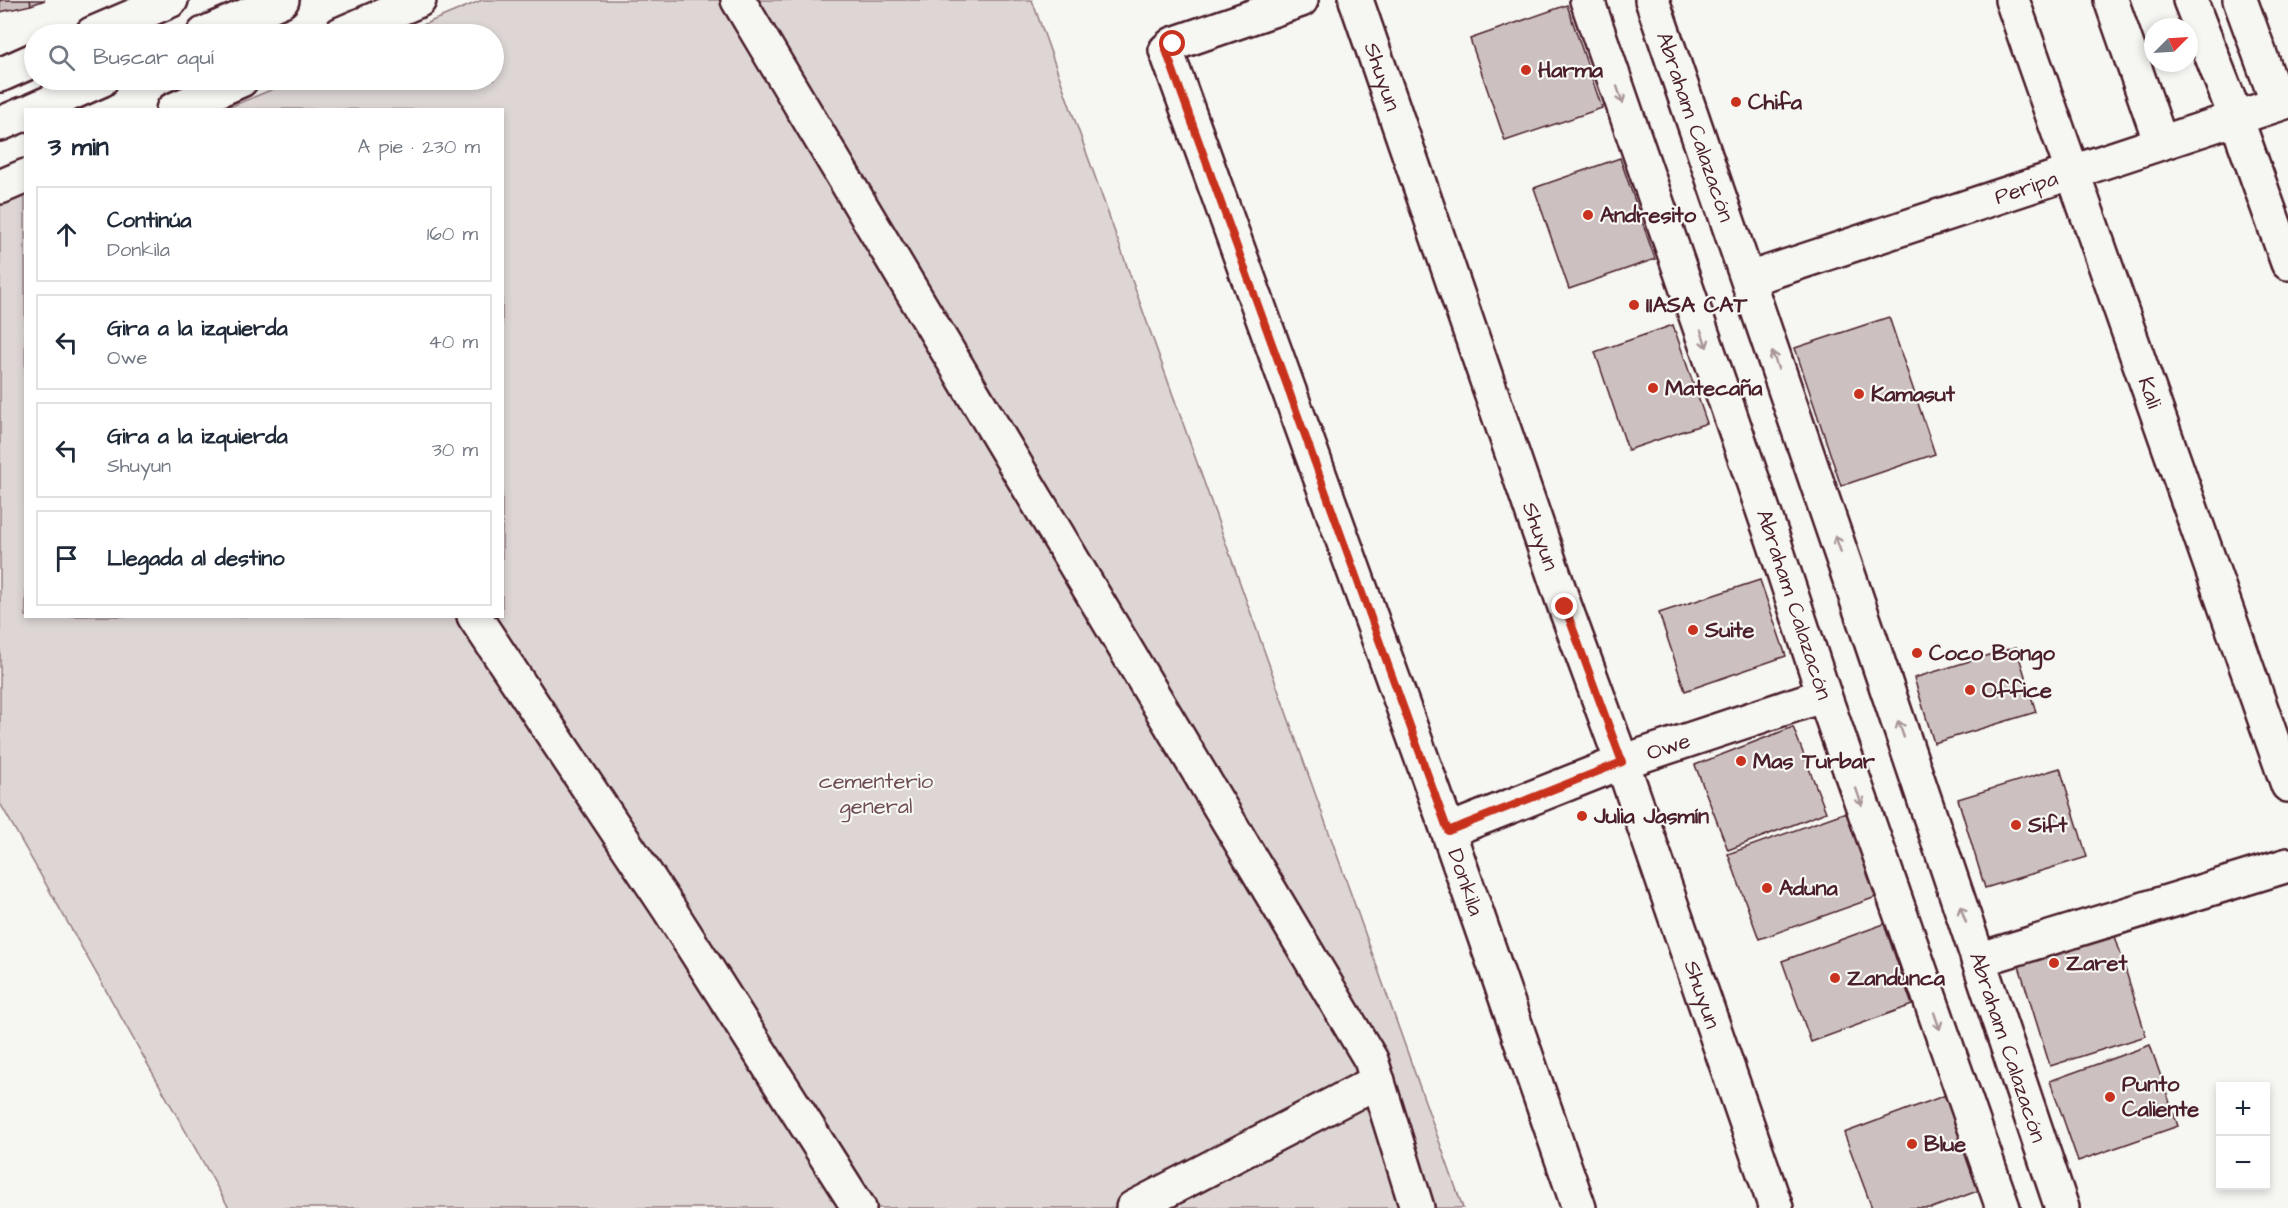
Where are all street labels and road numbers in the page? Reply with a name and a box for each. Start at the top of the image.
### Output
street label: Abraham Calazacón [1649,28,1742,226]
street label: Shuyun [1356,38,1408,115]
street label: Peripa [1990,163,2062,212]
street label: Kali [2130,373,2170,412]
street label: Shuyun [1514,498,1567,574]
street label: Abraham Calazacón [1748,505,1840,704]
street label: Owe [1642,725,1694,768]
street label: Donkila [1440,844,1492,920]
street label: Abraham Calazacón [1961,948,2054,1146]
street label: Shuyun [1676,956,1728,1033]

